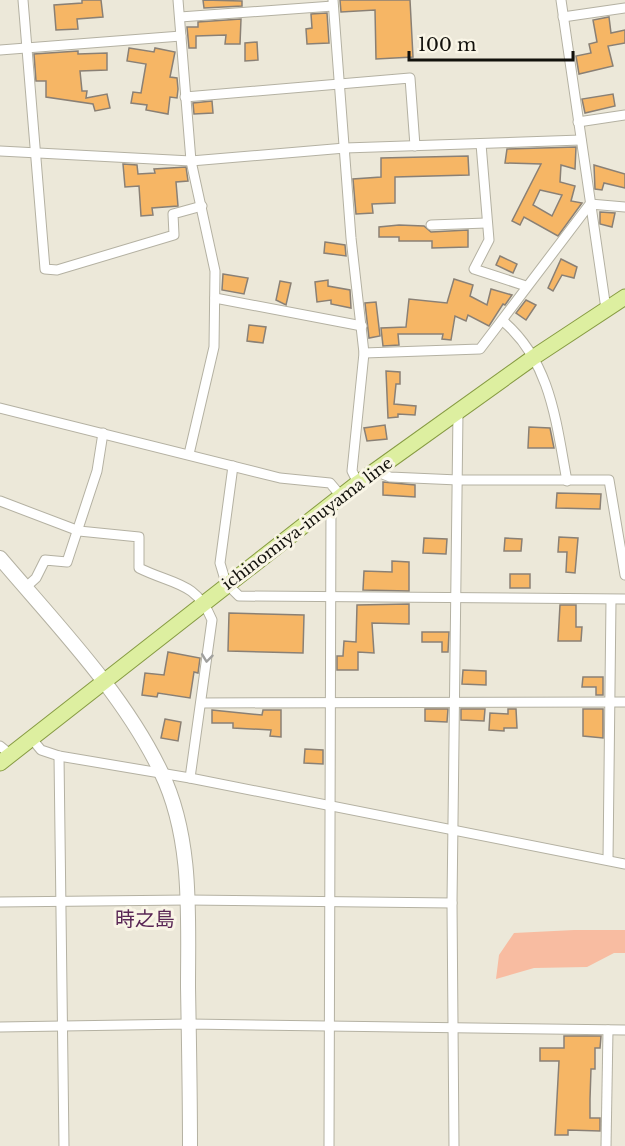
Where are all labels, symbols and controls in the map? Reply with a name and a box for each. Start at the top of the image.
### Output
scale bar [409,24,572,62]
text: 100 m [418,34,476,56]
street label: ichinomiya-inuyama line [218,452,396,594]
one-way arrow [201,653,214,662]
district label: 時之島 [115,907,175,931]

